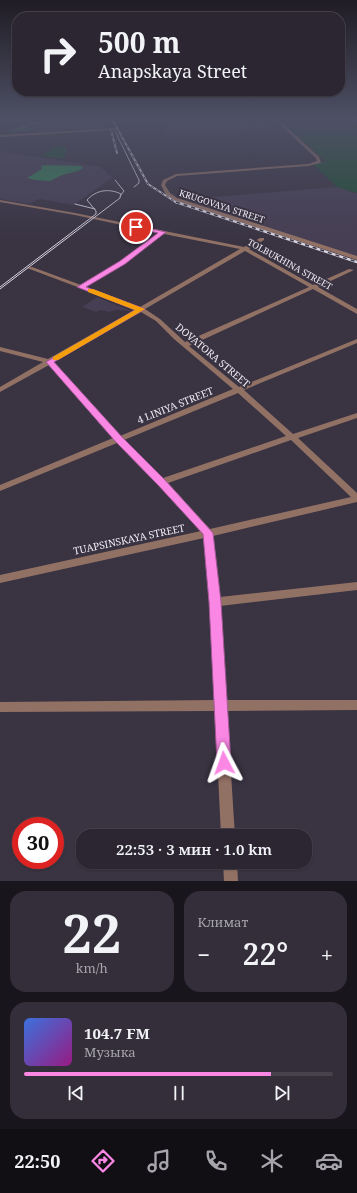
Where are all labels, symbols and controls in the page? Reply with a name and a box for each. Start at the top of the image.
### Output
text: 500 m [98,23,180,61]
icon: right [32,28,84,80]
text: Anapskaya Street [98,59,247,83]
street label: KRUGOVAYA STREET [178,186,267,226]
pin [119,210,153,244]
icon: arrive [125,216,147,238]
street label: TOLBUKHINA STREET [245,235,335,293]
street label: DOVATORA STREET [173,320,253,390]
street label: 4 LINIYA STREET [135,383,215,427]
street label: TUAPSINSKAYA STREET [72,520,186,558]
position arrow [203,742,245,784]
speed limit sign: 30 [12,817,64,869]
text: 22:53 · 3 мин · 1.0 km [116,839,272,859]
text: 22 [62,897,121,968]
text: Климат [198,913,248,931]
text: 22° [243,933,288,974]
text: − [198,939,210,969]
text: + [321,939,333,969]
text: km/h [76,959,108,977]
text: 104.7 FM [84,1023,150,1043]
text: Музыка [84,1043,136,1061]
icon: previous [65,1082,87,1104]
icon: pause [168,1082,190,1104]
icon: next [271,1082,293,1104]
icon: directions [89,1147,117,1175]
icon: music [145,1147,173,1175]
icon: phone [202,1147,230,1175]
icon: climate [258,1147,286,1175]
icon: car [315,1147,343,1175]
text: 22:50 [14,1149,60,1173]

